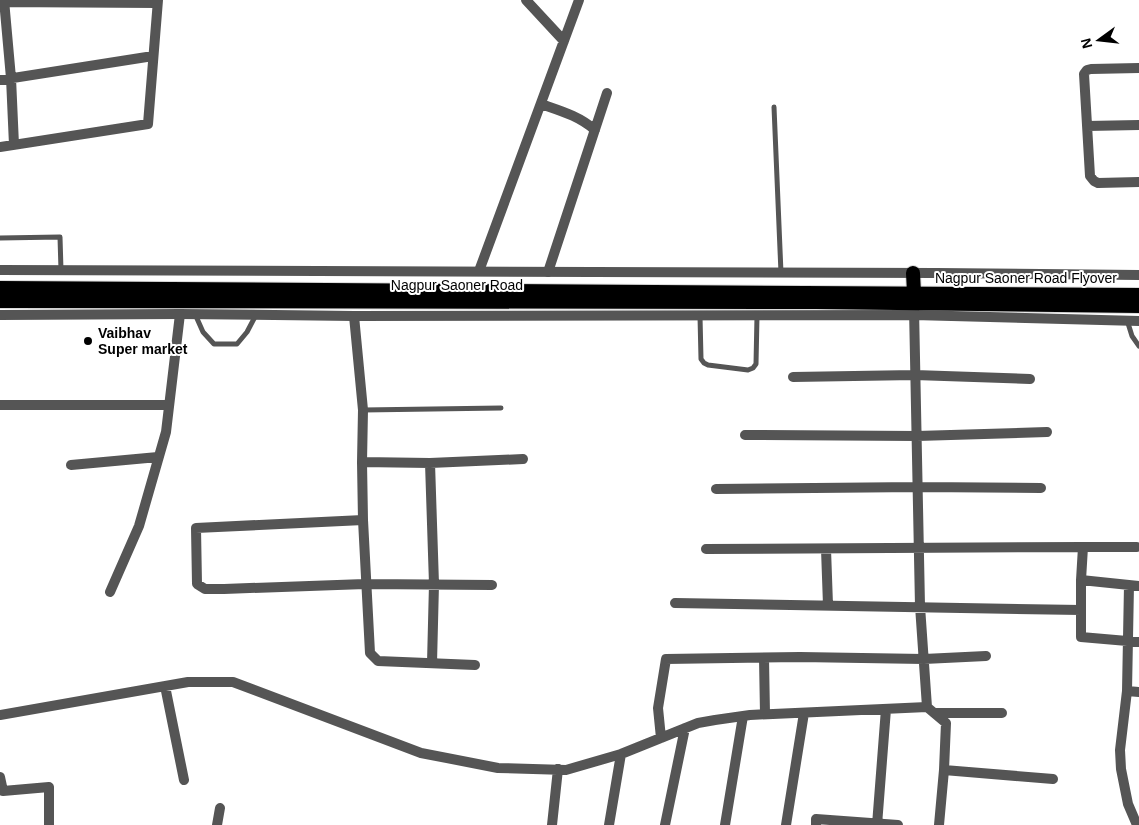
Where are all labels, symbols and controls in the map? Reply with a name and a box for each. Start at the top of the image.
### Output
north arrow [1074,15,1124,65]
text: N [1077,36,1095,50]
street label: Nagpur Saoner Road Flyover [935,270,1117,286]
street label: Nagpur Saoner Road [391,277,523,293]
place label: Vaibhav Super market [98,325,188,357]
marker: Vaibhav Super market [82,335,94,347]

